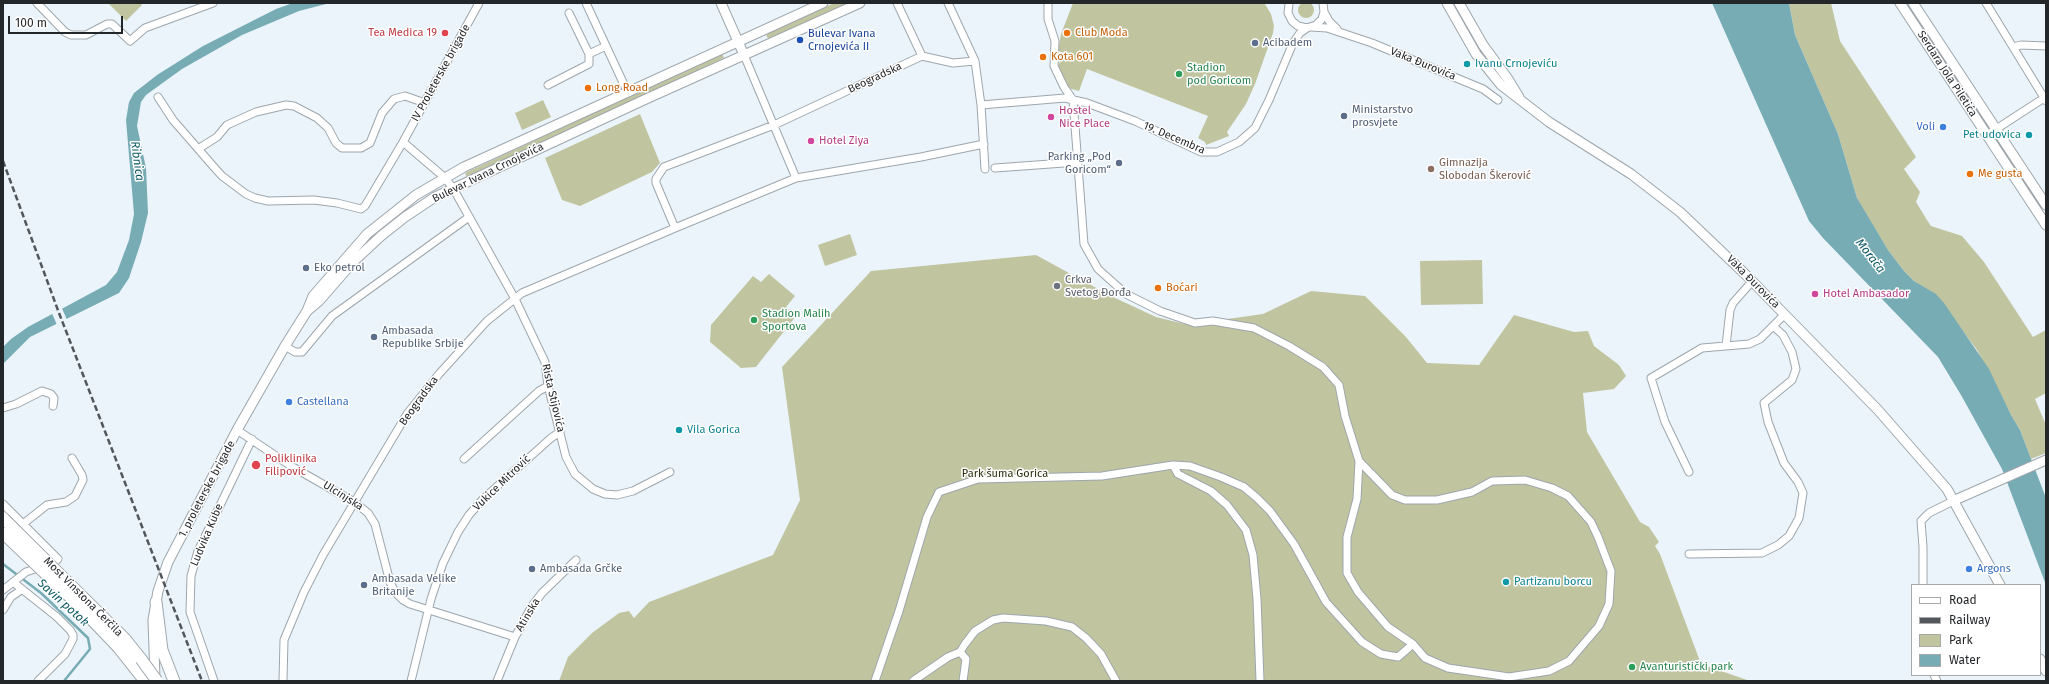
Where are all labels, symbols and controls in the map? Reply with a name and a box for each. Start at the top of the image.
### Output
scale bar [10,8,125,34]
text: 100 m [15,16,47,30]
street label: IV Proleterske brigade [409,22,473,124]
place label: Tea Medica 19 [368,26,437,40]
place label: Club Moda [1075,26,1128,40]
place label: Bulevar Ivana Crnojevića II [808,27,875,53]
marker: Tea Medica 19 [440,28,450,38]
marker: Club Moda [1062,28,1072,38]
street label: Serdara Jola Piletića [1914,28,1980,120]
marker: Bulevar Ivana Crnojevića II [795,35,805,45]
place label: Acibadem [1263,36,1312,50]
marker: Acibadem [1250,38,1260,48]
street label: Vaka Đurovića [1388,45,1458,83]
place label: Kota 601 [1051,50,1093,64]
marker: Kota 601 [1038,52,1048,62]
place label: Ivanu Crnojeviću [1475,57,1557,71]
marker: Ivanu Crnojeviću [1462,59,1472,69]
street label: Beogradska [846,60,904,96]
place label: Stadion pod Goricom [1187,61,1251,87]
marker: Stadion pod Goricom [1174,69,1184,79]
place label: Long Road [596,81,648,95]
marker: Long Road [583,83,593,93]
place label: Ministarstvo prosvjete [1352,103,1413,129]
place label: Hostel Nice Place [1059,104,1110,130]
marker: Ministarstvo prosvjete [1339,111,1349,121]
marker: Hostel Nice Place [1046,112,1056,122]
street label: 19. Decembra [1141,119,1207,157]
place label: Voli [1916,120,1935,134]
marker: Voli [1938,122,1948,132]
place label: Pet udovica [1963,128,2021,142]
marker: Pet udovica [2024,130,2034,140]
place label: Hotel Ziya [819,134,869,148]
marker: Hotel Ziya [806,136,816,146]
water label: Ribnica [127,140,147,182]
street label: Bulevar Ivana Crnojevića [430,140,546,206]
place label: Parking „Pod Goricom“ [1048,150,1111,176]
place label: Gimnazija Slobodan Škerović [1439,156,1531,182]
marker: Parking „Pod Goricom“ [1114,158,1124,168]
marker: Gimnazija Slobodan Škerović [1426,164,1436,174]
place label: Me gusta [1978,167,2022,181]
marker: Me gusta [1965,169,1975,179]
water label: Morača [1852,236,1888,276]
street label: Vaka Đurovića [1724,253,1782,311]
place label: Eko petrol [314,261,365,275]
marker: Eko petrol [301,263,311,273]
place label: Crkva Svetog Đorđa [1065,273,1131,299]
marker: Crkva Svetog Đorđa [1052,281,1062,291]
place label: Boćari [1166,281,1198,295]
marker: Boćari [1153,283,1163,293]
place label: Hotel Ambasador [1823,287,1909,301]
marker: Hotel Ambasador [1810,289,1820,299]
place label: Stadion Malih Sportova [762,307,831,333]
marker: Stadion Malih Sportova [749,315,759,325]
place label: Ambasada Republike Srbije [382,324,464,350]
marker: Ambasada Republike Srbije [369,332,379,342]
street label: Rista Stijovića [539,362,567,434]
street label: Beogradska [397,374,441,428]
place label: Castellana [297,395,349,409]
marker: Castellana [284,397,294,407]
place label: Vila Gorica [687,423,740,437]
marker: Vila Gorica [674,425,684,435]
street label: 1. proleterske brigade [176,438,238,540]
place label: Poliklinika Filipović [265,452,317,478]
street label: Vukice Mitrović [471,452,533,514]
marker: Poliklinika Filipović [250,459,262,471]
park label: Park šuma Gorica [962,467,1048,481]
street label: Ulcinjska [320,478,366,514]
street label: Ludvika Kube [188,502,226,568]
street label: Most Vinstona Čerčila [41,555,125,639]
place label: Ambasada Grčke [540,562,622,576]
place label: Argons [1977,562,2011,576]
marker: Ambasada Grčke [527,564,537,574]
marker: Argons [1964,564,1974,574]
place label: Ambasada Velike Britanije [372,572,456,598]
place label: Partizanu borcu [1514,575,1592,589]
water label: Savin potok [34,576,92,630]
marker: Partizanu borcu [1501,577,1511,587]
marker: Ambasada Velike Britanije [359,580,369,590]
legend [1911,584,2041,676]
text: Road [1949,593,1977,607]
street label: Atinska [513,596,543,634]
text: Railway [1949,613,1990,627]
text: Park [1949,633,1973,647]
text: Water [1949,653,1980,667]
place label: Avanturistički park [1640,660,1733,674]
marker: Avanturistički park [1627,662,1637,672]

